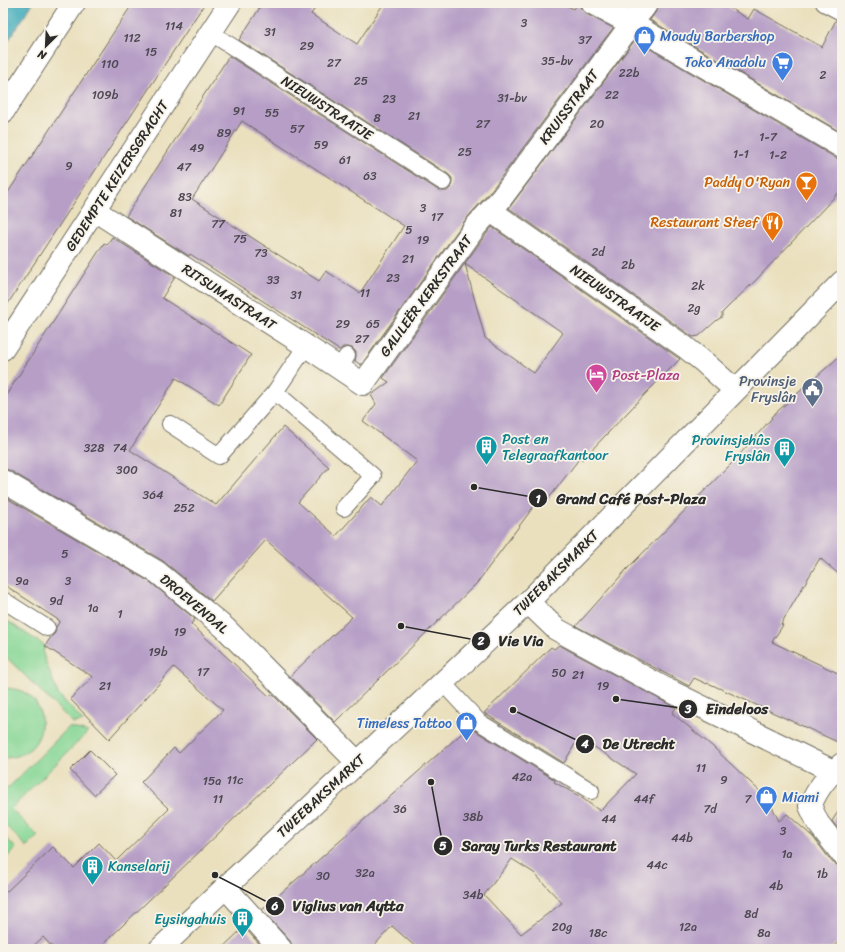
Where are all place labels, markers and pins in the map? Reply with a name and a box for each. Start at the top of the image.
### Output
shop icon: Moudy Barbershop [632,23,658,56]
place label: Moudy Barbershop [660,24,775,49]
supermarket icon: Toko Anadolu [769,49,795,82]
place label: Toko Anadolu [684,50,766,75]
bar icon: Paddy O'Ryan [793,169,819,202]
place label: Paddy O'Ryan [704,170,790,195]
restaurant icon: Restaurant Steef [760,209,786,242]
place label: Restaurant Steef [651,210,760,235]
hotel icon: Post-Plaza [584,362,610,395]
place label: Post-Plaza [612,363,680,388]
place label: Provinsje Fryslân [739,369,796,410]
public building icon: Provinsje Fryslân [799,376,825,409]
place label: Post en Telegraafkantoor [502,427,609,468]
place label: Provinsjehûs Fryslân [692,428,771,469]
building icon: Post en Telegraafkantoor [473,434,499,467]
building icon: Provinsjehûs Fryslân [772,435,798,468]
callout: Grand Café Post-Plaza [528,485,714,512]
callout: Vie Via [471,628,552,655]
callout: Eindeloos [678,695,776,722]
shop icon: Timeless Tattoo [454,710,480,743]
place label: Timeless Tattoo [357,711,452,736]
callout: De Utrecht [575,730,684,757]
shop icon: Miami [754,784,780,817]
place label: Miami [782,785,820,810]
callout: Saray Turks Restaurant [433,833,624,860]
building icon: Kanselarij [79,853,105,886]
place label: Kanselarij [108,854,170,879]
callout: Viglius van Aytta [265,892,412,919]
building icon: Eysingahuis [229,906,255,939]
place label: Eysingahuis [155,907,226,932]

